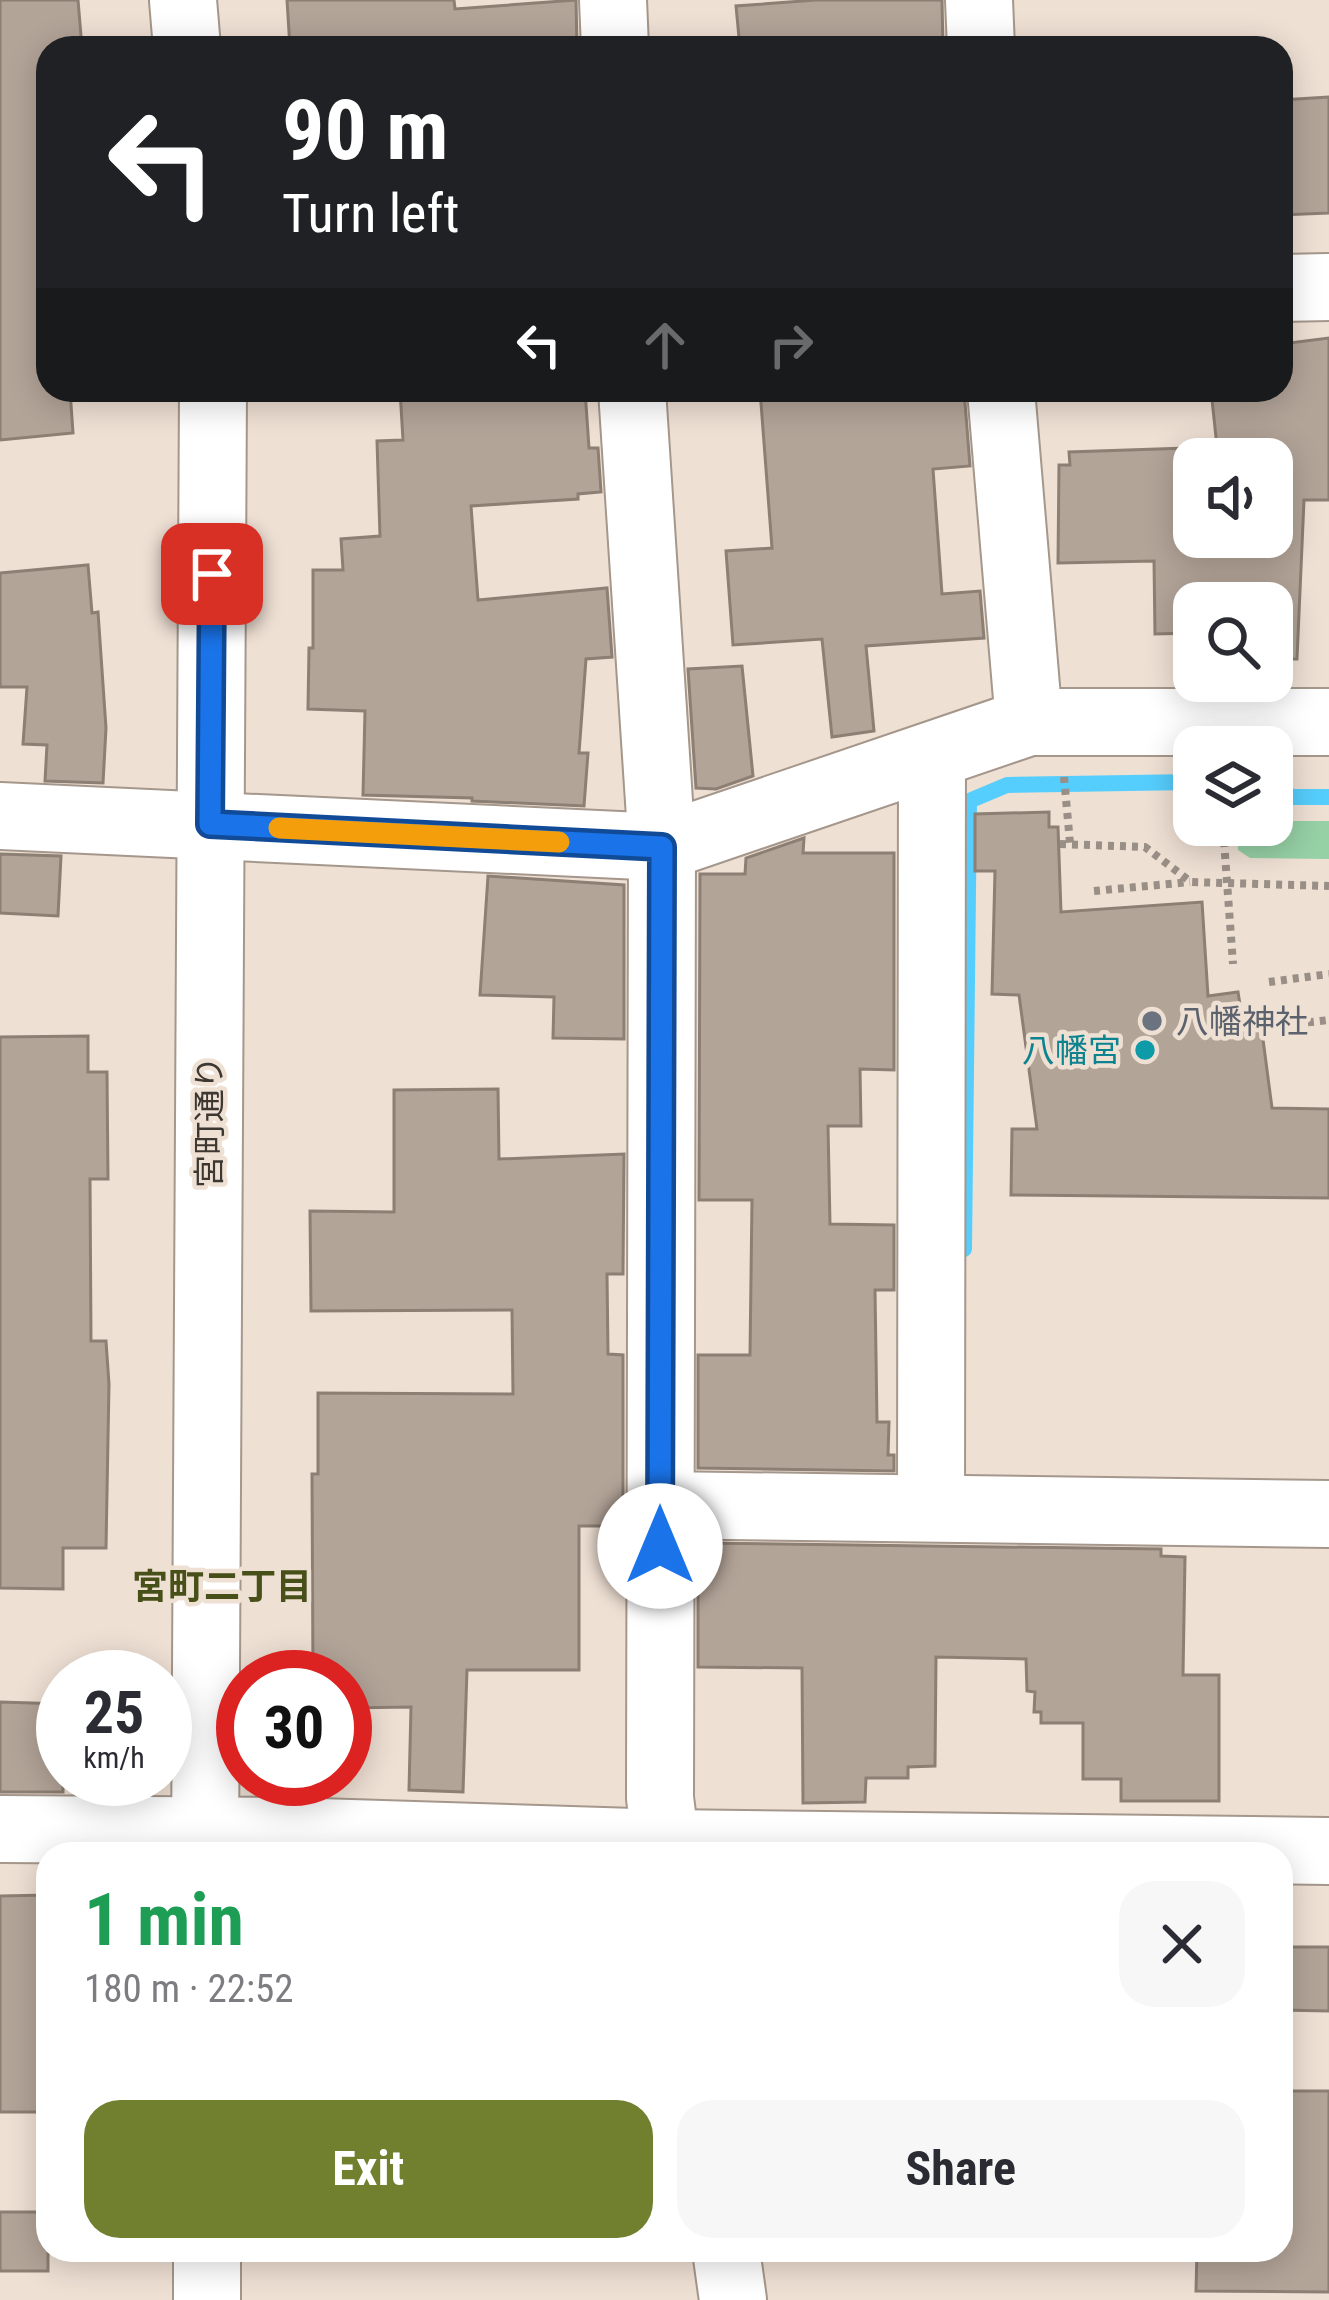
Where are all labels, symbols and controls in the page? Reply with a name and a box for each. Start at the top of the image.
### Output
text: 90 m [282,81,449,180]
icon: left [84,84,240,240]
text: Turn left [282,182,459,245]
icon: left [506,312,572,378]
icon: ahead [632,312,698,378]
icon: right [758,312,824,378]
map controls [1173,438,1293,846]
button: sound [1173,438,1293,558]
pin [161,523,263,625]
icon: arrive [179,541,245,607]
button: search [1173,582,1293,702]
button: layers [1173,726,1293,846]
place label: 八幡神社 [1176,1002,1308,1041]
marker: 八幡神社 [1139,1008,1165,1034]
place label: 八幡宮 [1022,1031,1121,1070]
marker: 八幡宮 [1132,1037,1158,1063]
street label: 宮町通り [190,1056,229,1188]
position arrow [597,1483,723,1609]
district label: 宮町二丁目 [132,1566,312,1608]
speed limit sign: 30 [216,1650,372,1806]
text: 25 [84,1677,144,1748]
text: km/h [83,1740,145,1775]
text: 1 min [84,1878,244,1963]
button: close [1119,1881,1245,2007]
text: 180 m · 22:52 [84,1966,294,2012]
button: Exit [84,2100,653,2238]
button: Share [677,2100,1245,2238]

